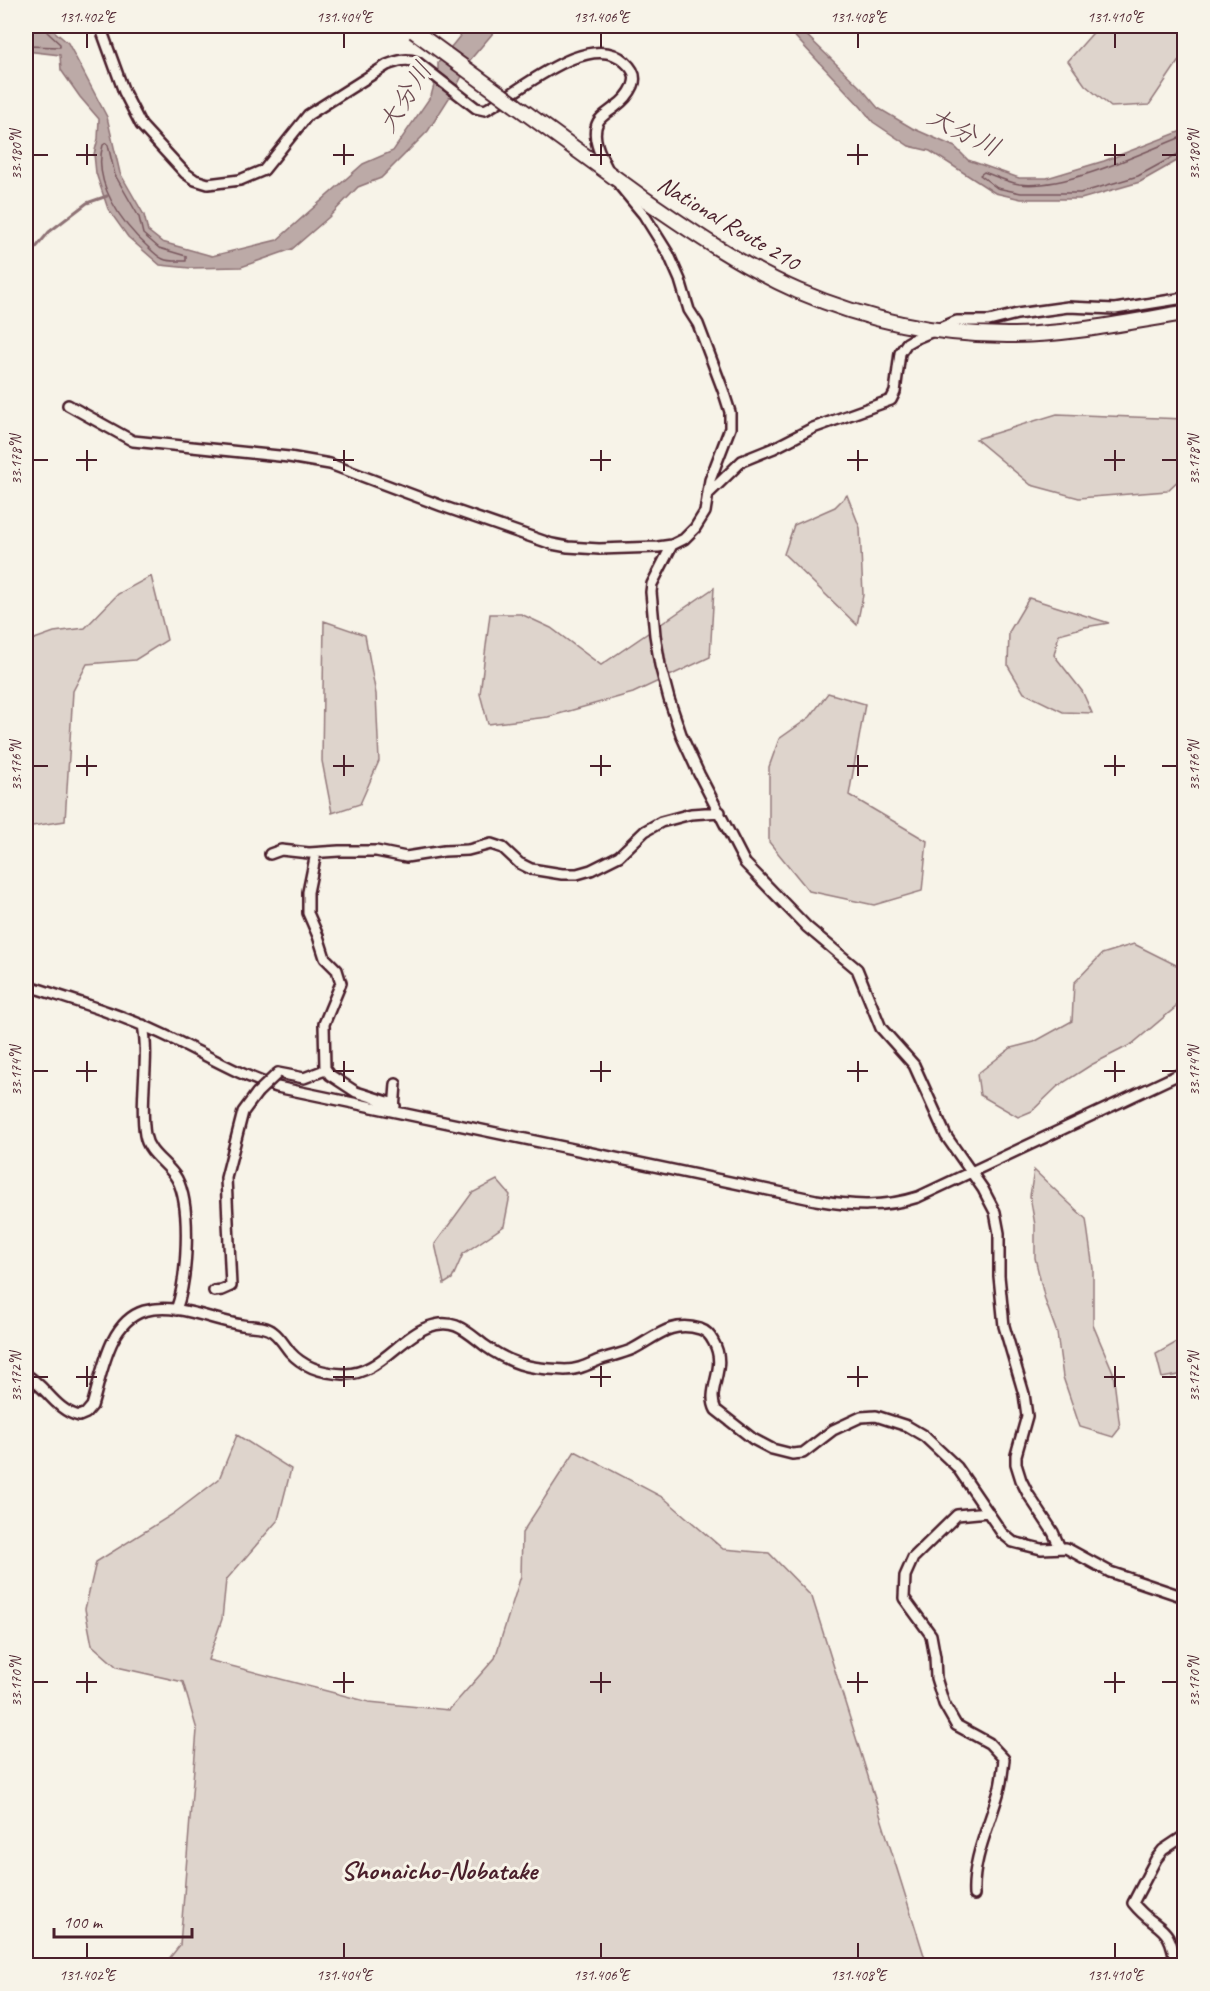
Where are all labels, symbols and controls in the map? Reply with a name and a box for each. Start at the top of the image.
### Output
text: 131.402°E [59,8,117,27]
text: 131.404°E [316,8,374,27]
text: 131.406°E [573,8,631,27]
text: 131.408°E [830,8,888,27]
text: 131.410°E [1087,8,1145,27]
water label: 大分川 [370,55,440,139]
water label: 大分川 [922,100,1006,164]
text: 33.180°N [7,127,26,180]
text: 33.180°N [1185,127,1204,180]
street label: National Route 210 [652,169,808,278]
text: 33.178°N [7,432,26,485]
text: 33.178°N [1185,432,1204,485]
text: 33.176°N [7,738,26,791]
text: 33.176°N [1185,738,1204,791]
text: 33.174°N [7,1043,26,1096]
text: 33.174°N [1185,1043,1204,1096]
text: 33.172°N [7,1349,26,1402]
text: 33.172°N [1185,1349,1204,1402]
text: 33.170°N [7,1654,26,1707]
text: 33.170°N [1185,1654,1204,1707]
district label: Shonaicho-Nobatake [341,1853,540,1887]
scale bar [54,1901,192,1939]
text: 100 m [63,1911,104,1933]
text: 131.402°E [59,1966,117,1985]
text: 131.404°E [316,1966,374,1985]
text: 131.406°E [573,1966,631,1985]
text: 131.408°E [830,1966,888,1985]
text: 131.410°E [1087,1966,1145,1985]

